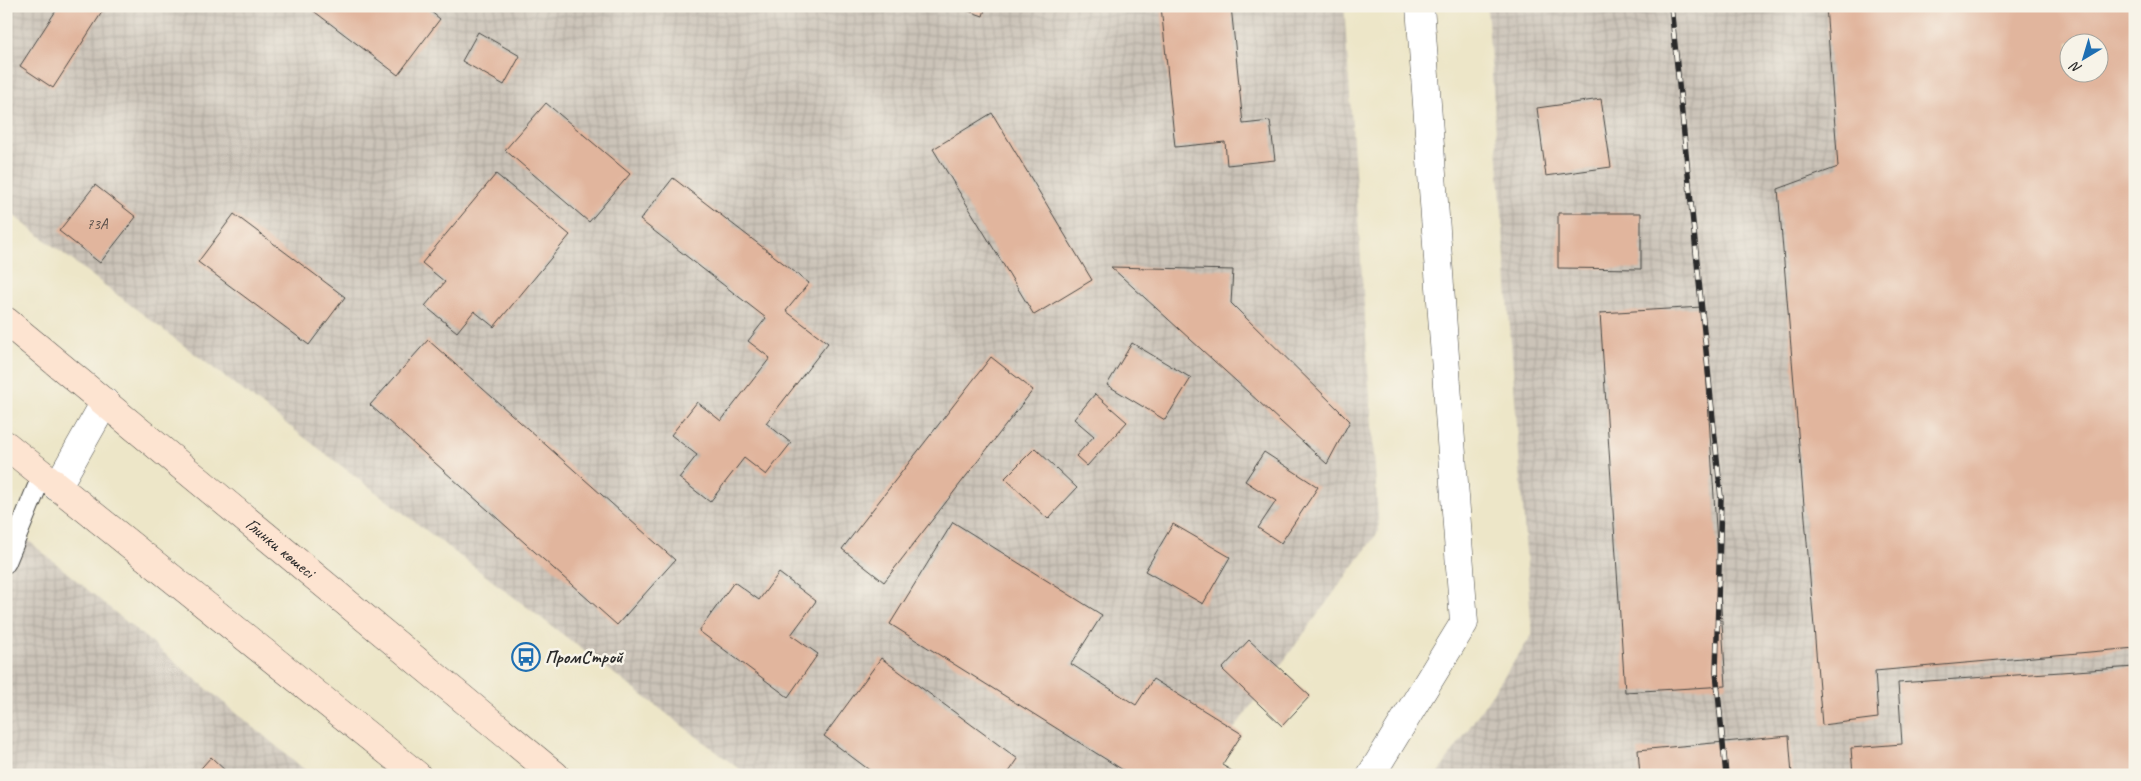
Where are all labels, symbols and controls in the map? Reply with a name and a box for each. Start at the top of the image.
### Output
north arrow [2058,32,2108,82]
text: N [2066,57,2085,77]
house number: 73А [86,215,109,234]
street label: Глинки көшесі [241,513,321,585]
bus stop icon: ПромСтрой [511,642,541,672]
place label: ПромСтрой [545,646,624,668]

